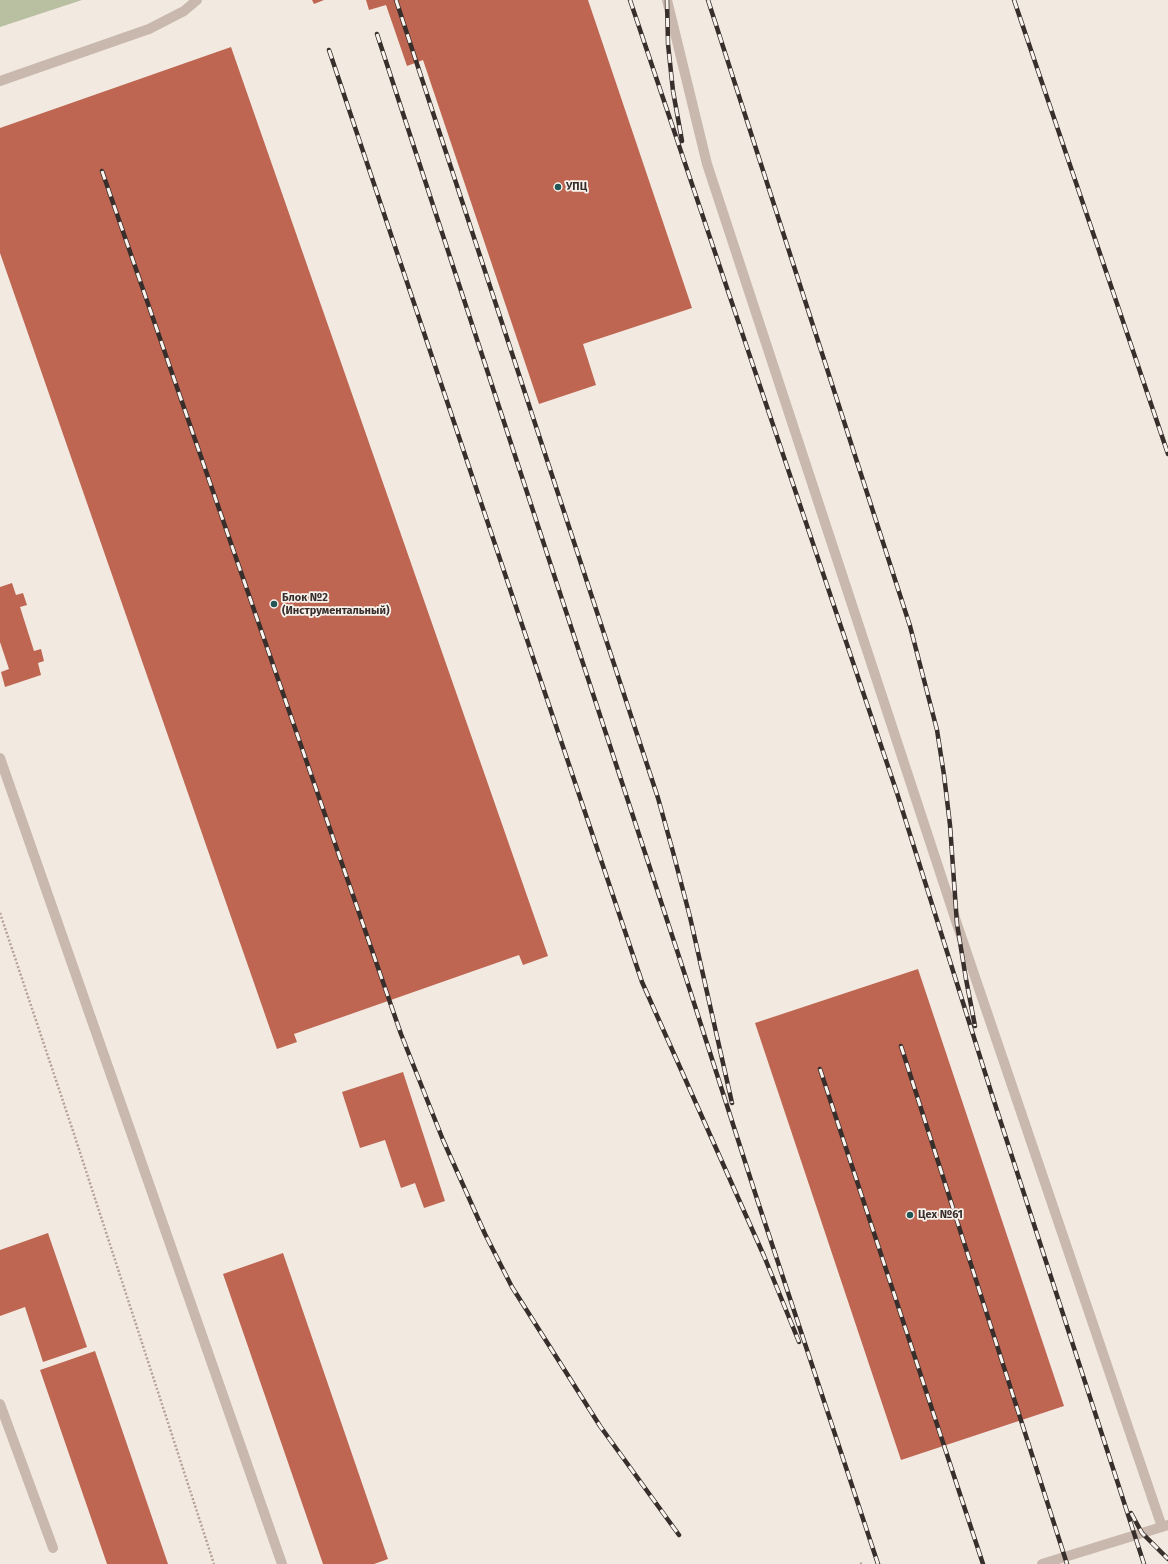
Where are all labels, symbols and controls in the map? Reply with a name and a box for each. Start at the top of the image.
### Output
place label: УПЦ [566,180,587,194]
marker: УПЦ [553,182,563,192]
place label: Блок №2 (Инструментальный) [282,591,389,617]
marker: Блок №2 (Инструментальный) [269,599,279,609]
place label: Цех №61 [918,1208,963,1222]
marker: Цех №61 [905,1210,915,1220]

